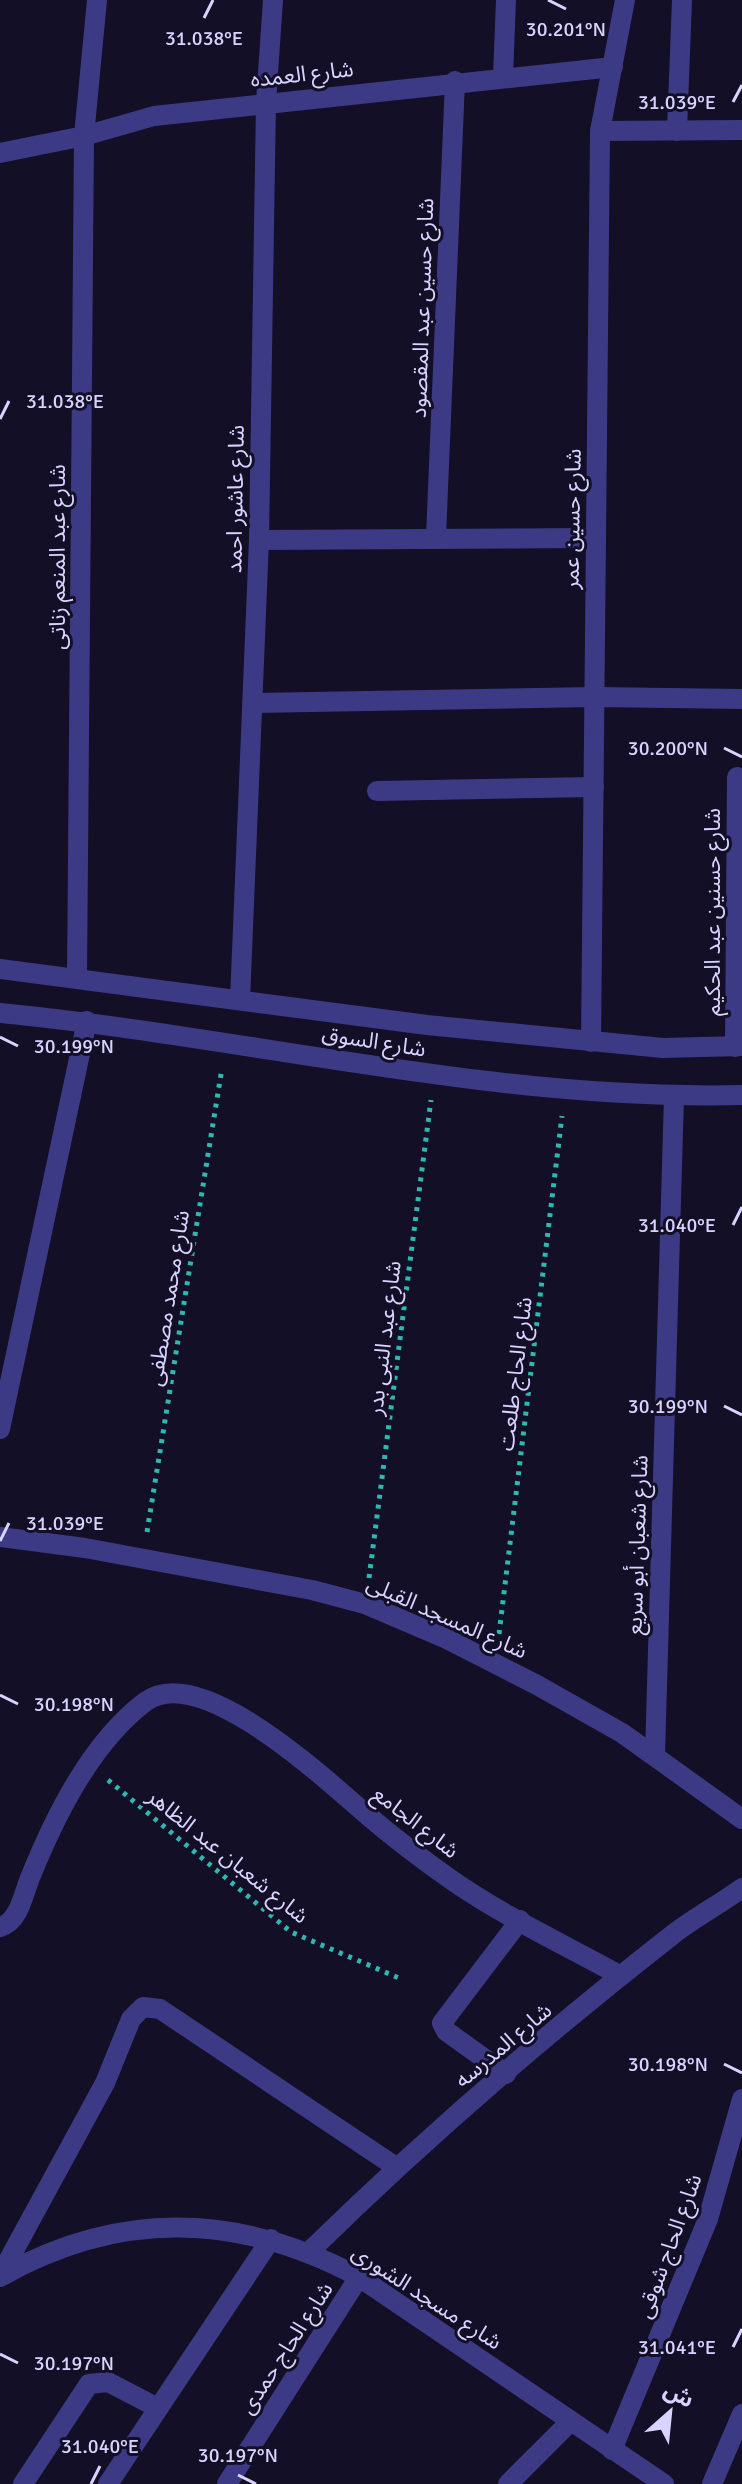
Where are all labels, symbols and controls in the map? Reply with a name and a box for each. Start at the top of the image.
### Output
text: 30.201°N [526,17,606,42]
text: 31.038°E [165,26,243,51]
street label: شارع العمده [249,55,355,96]
text: 31.039°E [638,90,716,115]
street label: شارع حسين عبد المقصود [405,198,442,418]
text: 31.038°E [26,389,104,414]
street label: شارع عاشور احمد [220,425,253,573]
street label: شارع حسين عمر [557,448,590,591]
street label: شارع عبد المنعم زناتى [44,464,74,650]
text: 30.200°N [628,736,708,761]
street label: شارع حسنين عبد الحكيم [699,808,729,1016]
street label: شارع السوق [320,1019,428,1065]
text: 30.199°N [34,1034,114,1059]
street label: شارع محمد مصطفى [141,1208,198,1388]
text: 31.040°E [638,1213,716,1238]
street label: شارع عبد النبى بدر [361,1259,410,1418]
street label: شارع الحاج طلعت [492,1295,541,1453]
text: 30.199°N [628,1394,708,1419]
street label: شارع شعبان أبو سريع [620,1454,657,1636]
text: 31.039°E [26,1511,104,1536]
street label: شارع المسجد القبلى [361,1570,531,1667]
text: 30.198°N [34,1692,114,1717]
street label: شارع الجامع [366,1780,465,1867]
street label: شارع شعبان عبد الظاهر [139,1782,314,1932]
street label: شارع المدرسه [449,1997,559,2096]
text: 30.198°N [628,2052,708,2077]
street label: شارع الحاج شوقى [630,2170,710,2323]
street label: شارع مسجد الشورى [345,2238,507,2358]
street label: شارع الحاج حمدى [233,2277,341,2421]
text: 31.041°E [638,2335,716,2360]
text: 30.197°N [34,2351,114,2376]
north arrow [630,2372,710,2452]
text: ش [659,2376,698,2413]
text: 31.040°E [61,2434,139,2459]
text: 30.197°N [198,2443,278,2468]

